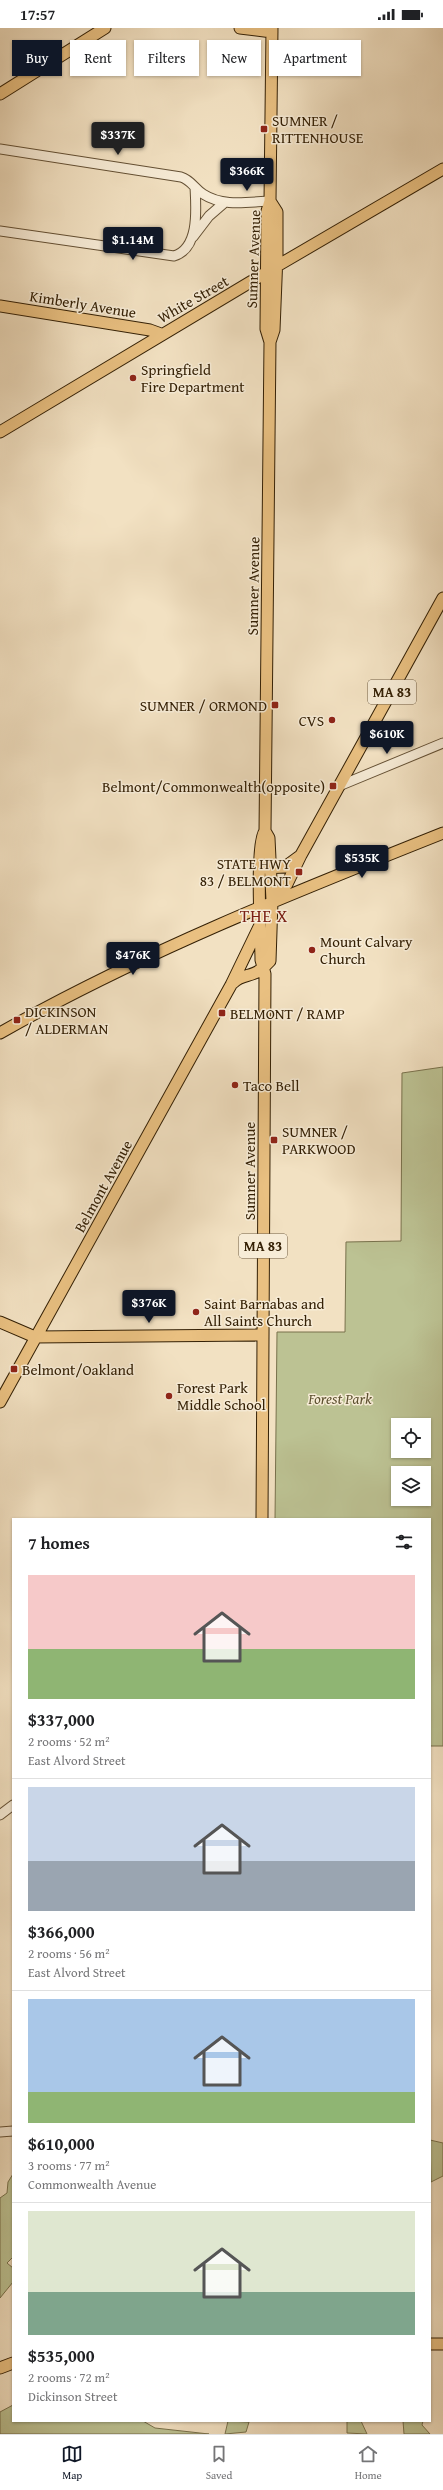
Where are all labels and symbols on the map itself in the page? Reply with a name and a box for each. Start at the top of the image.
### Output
place label: SUMNER / RITTENHOUSE [272,110,364,148]
pin: $337K [90,122,146,156]
marker: SUMNER / RITTENHOUSE [259,124,269,134]
pin: $366K [219,158,275,192]
street label: Sumner Avenue [241,209,265,309]
pin: $1.14M [100,227,166,261]
street label: White Street [154,270,233,328]
street label: Kimberly Avenue [28,285,138,323]
place label: Springfield Fire Department [141,359,245,397]
marker: Springfield Fire Department [128,373,138,383]
street label: Sumner Avenue [242,536,264,636]
road number: MA 83 [368,680,416,704]
place label: SUMNER / ORMOND [140,695,267,716]
marker: SUMNER / ORMOND [270,700,280,710]
place label: CVS [299,710,324,731]
marker: CVS [327,715,337,725]
pin: $610K [359,721,415,755]
place label: Belmont/Commonwealth(opposite) [102,776,325,797]
marker: Belmont/Commonwealth(opposite) [328,781,338,791]
pin: $535K [334,845,390,879]
place label: STATE HWY 83 / BELMONT [200,853,292,891]
marker: STATE HWY 83 / BELMONT [294,867,304,877]
district label: THE X [240,903,288,928]
place label: Mount Calvary Church [320,931,413,969]
pin: $476K [105,942,161,976]
marker: Mount Calvary Church [307,945,317,955]
place label: DICKINSON / ALDERMAN [25,1001,109,1039]
place label: BELMONT / RAMP [230,1003,345,1024]
marker: BELMONT / RAMP [217,1008,227,1018]
marker: DICKINSON / ALDERMAN [12,1015,22,1025]
place label: Taco Bell [243,1075,299,1096]
marker: Taco Bell [230,1080,240,1090]
place label: SUMNER / PARKWOOD [282,1121,356,1159]
street label: Sumner Avenue [239,1122,260,1220]
marker: SUMNER / PARKWOOD [269,1135,279,1145]
street label: Belmont Avenue [69,1136,137,1236]
road number: MA 83 [239,1234,287,1258]
pin: $376K [121,1290,177,1324]
place label: Saint Barnabas and All Saints Church [204,1293,325,1331]
marker: Saint Barnabas and All Saints Church [191,1307,201,1317]
place label: Belmont/Oakland [22,1359,134,1380]
marker: Belmont/Oakland [9,1364,19,1374]
place label: Forest Park Middle School [177,1377,266,1415]
park label: Forest Park [307,1388,372,1409]
marker: Forest Park Middle School [164,1391,174,1401]

